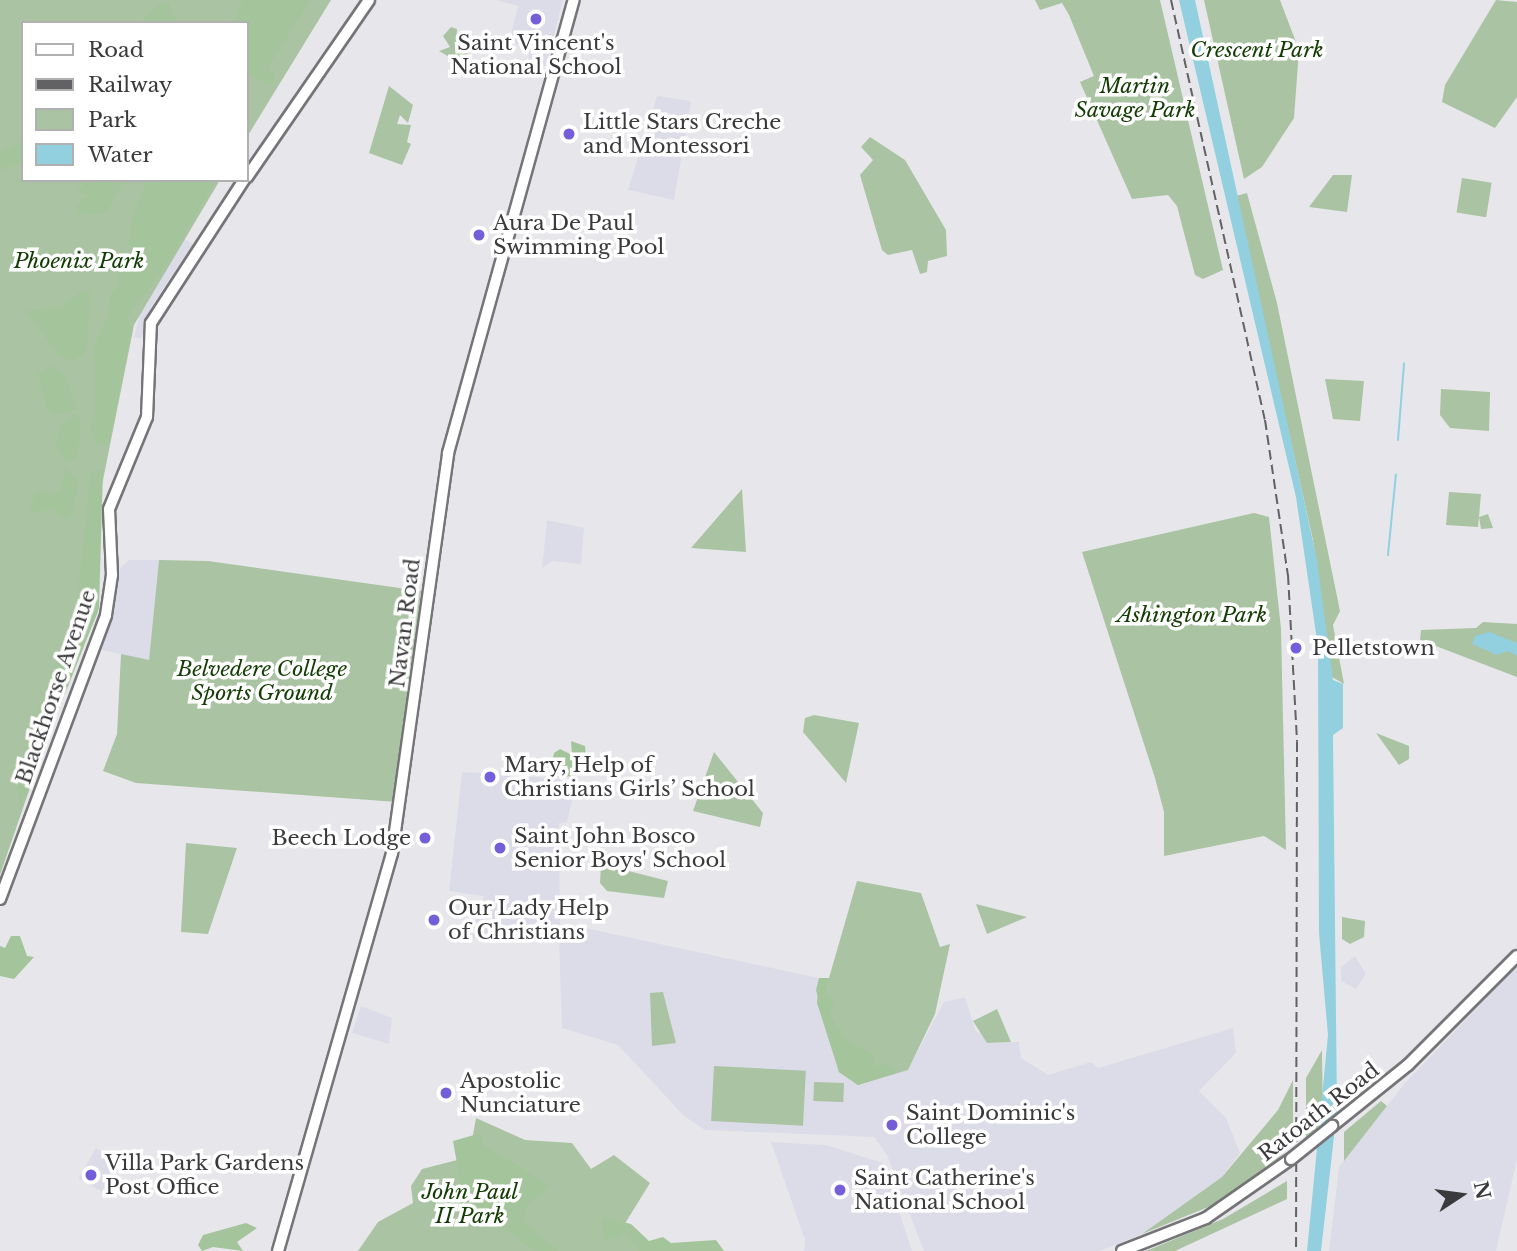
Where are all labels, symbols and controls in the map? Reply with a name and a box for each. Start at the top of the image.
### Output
marker: Saint Vincent's National School [528,11,544,27]
legend [21,21,248,182]
place label: Saint Vincent's National School [450,30,622,80]
text: Road [88,37,144,63]
park label: Crescent Park [1190,37,1324,63]
text: Railway [88,72,172,98]
park label: Martin Savage Park [1074,73,1196,123]
text: Park [88,107,137,133]
place label: Little Stars Creche and Montessori [583,109,781,159]
marker: Little Stars Creche and Montessori [561,126,577,142]
text: Water [88,142,152,168]
place label: Aura De Paul Swimming Pool [493,210,665,260]
marker: Aura De Paul Swimming Pool [471,227,487,243]
park label: Phoenix Park [14,248,144,274]
street label: Navan Road [385,557,425,689]
street label: Blackhorse Avenue [11,586,101,788]
park label: Ashington Park [1117,602,1267,628]
place label: Pelletstown [1312,635,1435,661]
marker: Pelletstown [1286,638,1306,658]
park label: Belvedere College Sports Ground [177,656,347,706]
place label: Mary, Help of Christians Girls’ School [504,752,755,802]
marker: Mary, Help of Christians Girls’ School [482,769,498,785]
place label: Saint John Bosco Senior Boys' School [514,823,727,873]
place label: Beech Lodge [271,825,411,851]
marker: Beech Lodge [417,830,433,846]
marker: Saint John Bosco Senior Boys' School [492,840,508,856]
place label: Our Lady Help of Christians [448,895,610,945]
marker: Our Lady Help of Christians [426,912,442,928]
street label: Ratoath Road [1254,1057,1384,1167]
place label: Apostolic Nunciature [460,1068,581,1118]
marker: Apostolic Nunciature [438,1085,454,1101]
place label: Saint Dominic's College [906,1100,1075,1150]
marker: Saint Dominic's College [884,1117,900,1133]
place label: Villa Park Gardens Post Office [105,1150,304,1200]
north arrow [1426,1160,1496,1230]
place label: Saint Catherine's National School [854,1165,1035,1215]
marker: Villa Park Gardens Post Office [83,1167,99,1183]
park label: John Paul II Park [422,1179,518,1229]
text: N [1469,1179,1495,1201]
marker: Saint Catherine's National School [832,1182,848,1198]

